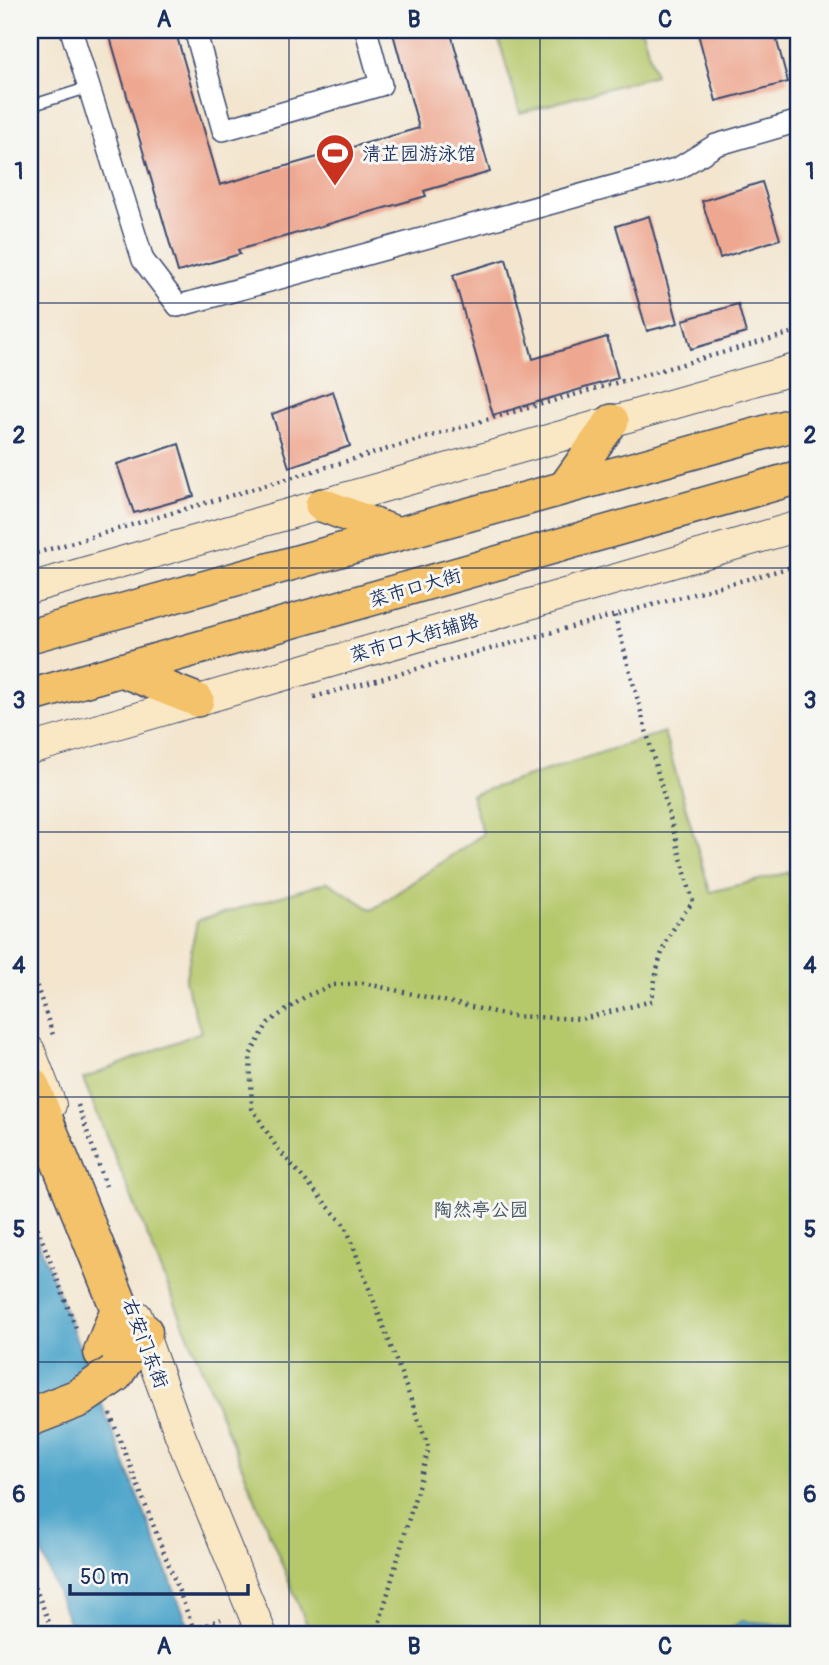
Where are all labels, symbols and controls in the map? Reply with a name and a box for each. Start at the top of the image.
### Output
text: A [157,5,172,34]
text: B [407,5,421,34]
text: C [658,5,672,34]
sports icon: 清芷园游泳馆 [314,132,356,187]
place label: 清芷园游泳馆 [362,142,476,166]
text: 1 [15,157,24,186]
text: 1 [806,157,815,186]
text: 2 [13,421,26,450]
text: 2 [804,421,817,450]
street label: 菜市口大街 [366,563,464,613]
street label: 菜市口大街辅路 [347,608,482,668]
text: 3 [13,686,25,715]
text: 3 [804,686,816,715]
text: 4 [12,951,26,980]
text: 4 [803,951,817,980]
park label: 陶然亭公园 [433,1198,529,1222]
text: 5 [13,1215,25,1244]
text: 5 [804,1215,816,1244]
street label: 右安门东街 [117,1295,173,1392]
text: 6 [12,1480,26,1509]
text: 6 [803,1480,817,1509]
scale bar [70,1553,248,1597]
text: 50 m [80,1564,129,1591]
text: A [157,1632,172,1661]
text: B [407,1632,421,1661]
text: C [658,1632,672,1661]

